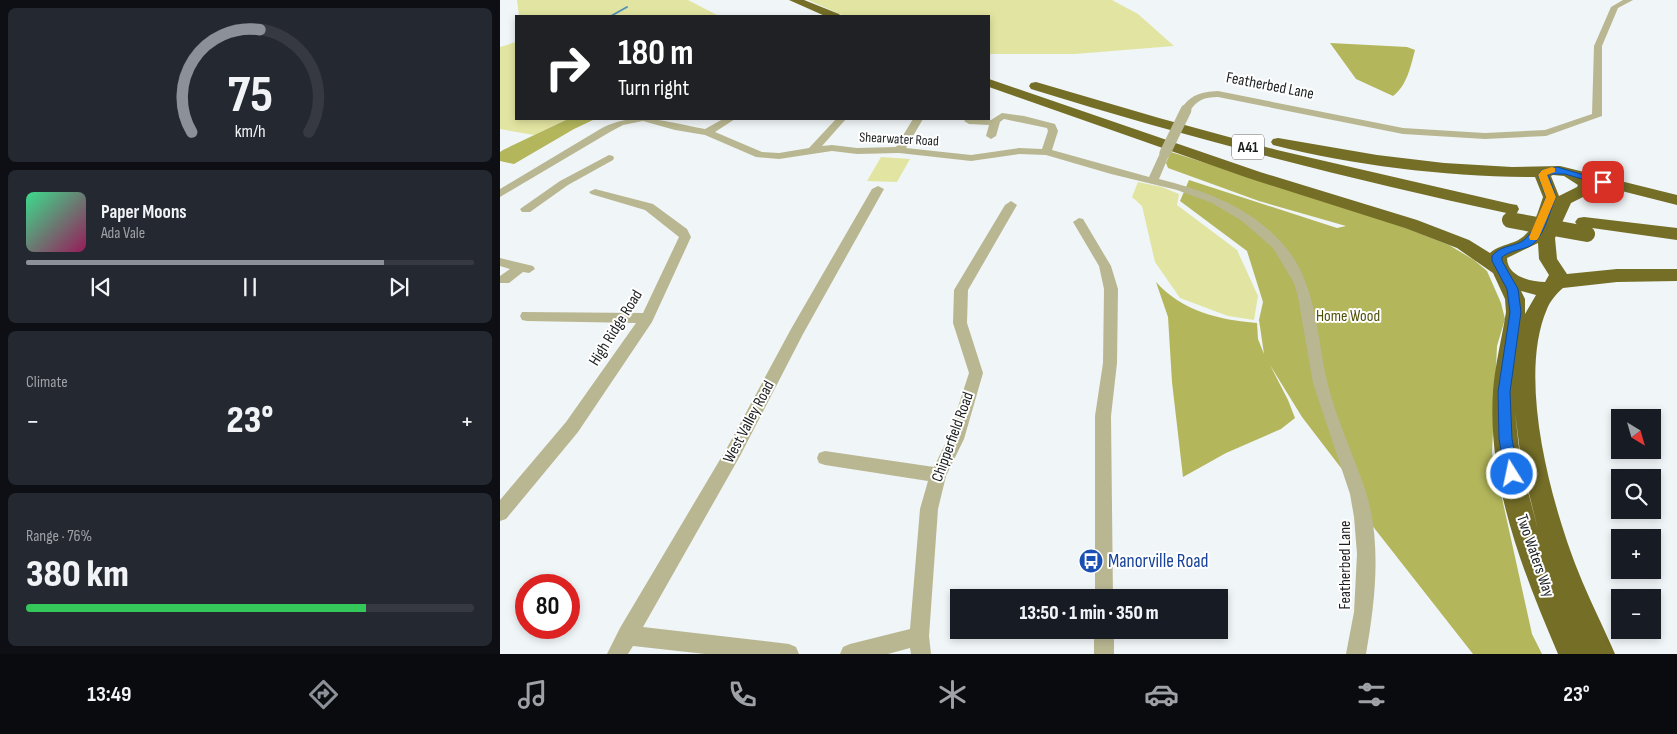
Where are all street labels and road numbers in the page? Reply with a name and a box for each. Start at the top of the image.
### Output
street label: Featherbed Lane [1225,68,1315,104]
street label: Shearwater Road [859,128,939,150]
road number: A41 [1232,134,1264,160]
street label: High Ridge Road [585,287,647,369]
street label: West Valley Road [719,378,779,466]
street label: Chipperfield Road [928,389,978,485]
street label: Two Waters Way [1512,512,1558,600]
street label: Featherbed Lane [1336,521,1355,609]

